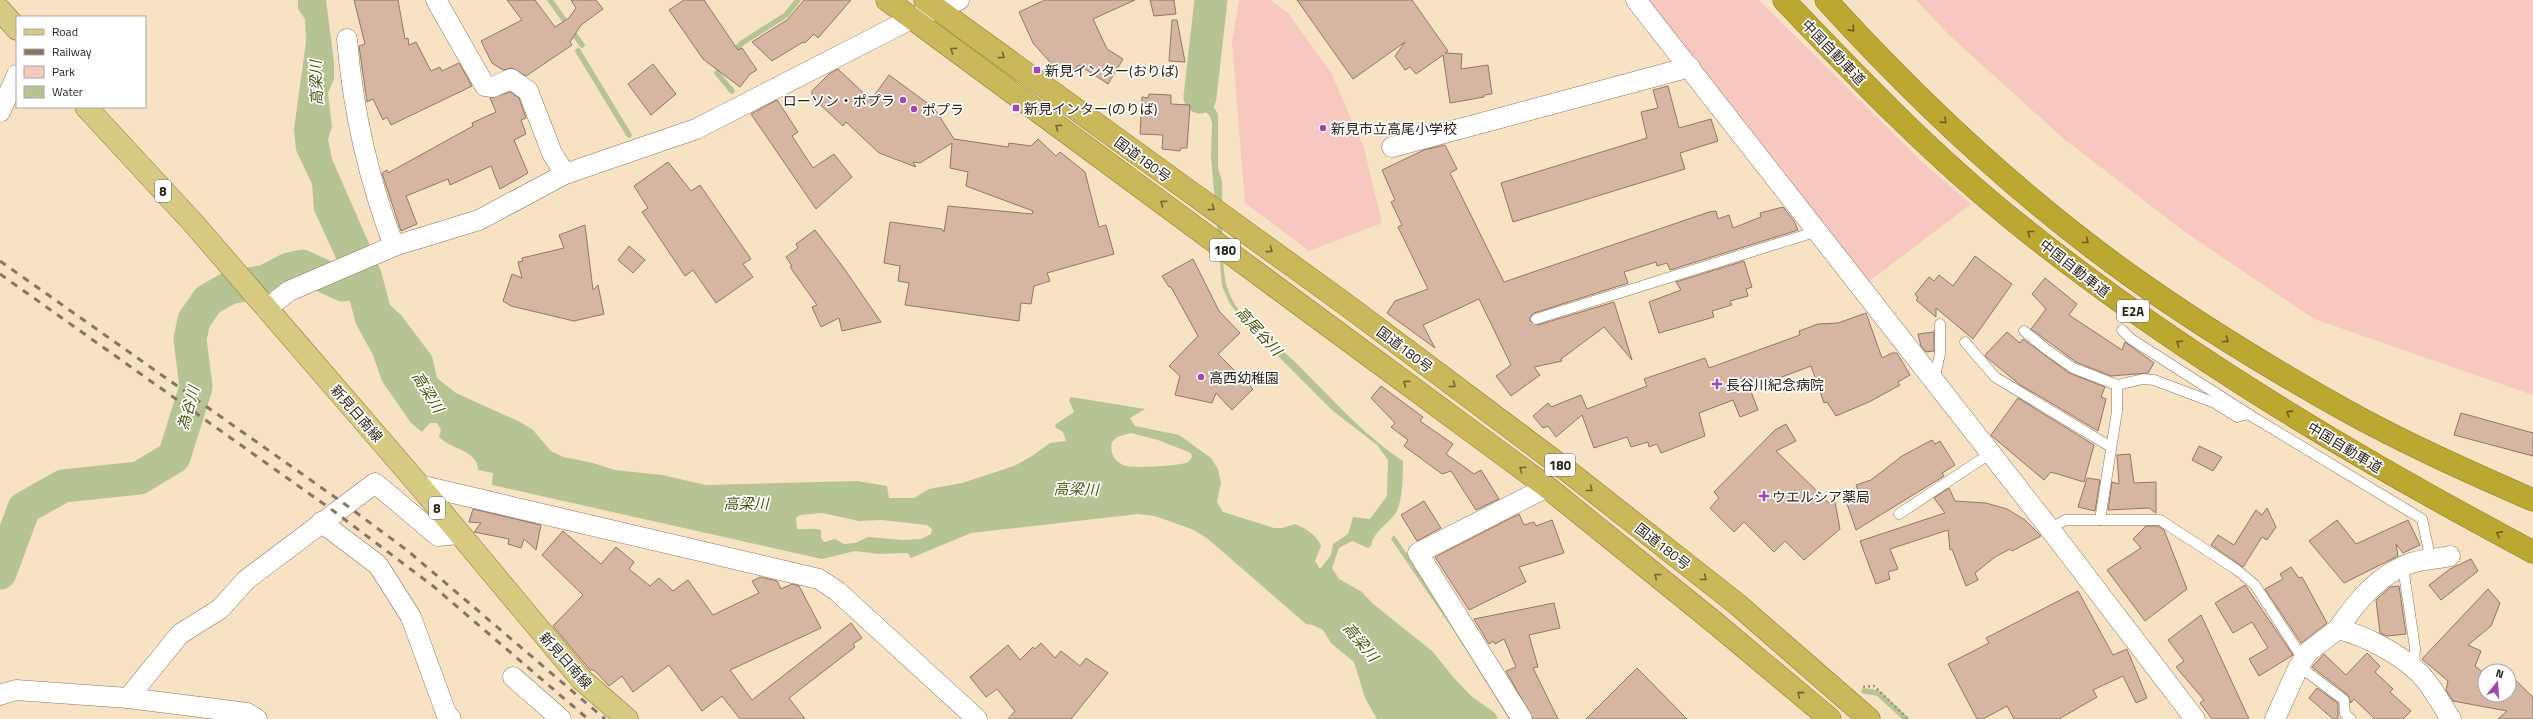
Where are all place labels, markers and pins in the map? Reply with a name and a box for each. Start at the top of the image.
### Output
place label: 新見インター(おりば) [1045,60,1178,81]
marker: 新見インター(おりば) [1032,65,1042,75]
place label: ローソン・ポプラ [783,90,895,111]
marker: ローソン・ポプラ [898,95,908,105]
place label: 新見インター(のりば) [1024,98,1157,119]
place label: ポプラ [922,99,964,120]
marker: 新見インター(のりば) [1011,103,1021,113]
marker: ポプラ [909,104,919,114]
place label: 新見市立高尾小学校 [1331,118,1457,139]
marker: 新見市立高尾小学校 [1318,123,1328,133]
place label: 高西幼稚園 [1209,367,1279,388]
marker: 高西幼稚園 [1196,372,1206,382]
place label: 長谷川紀念病院 [1726,374,1824,395]
marker: 長谷川紀念病院 [1711,378,1723,390]
place label: ウエルシア薬局 [1772,486,1870,507]
marker: ウエルシア薬局 [1759,491,1769,501]

